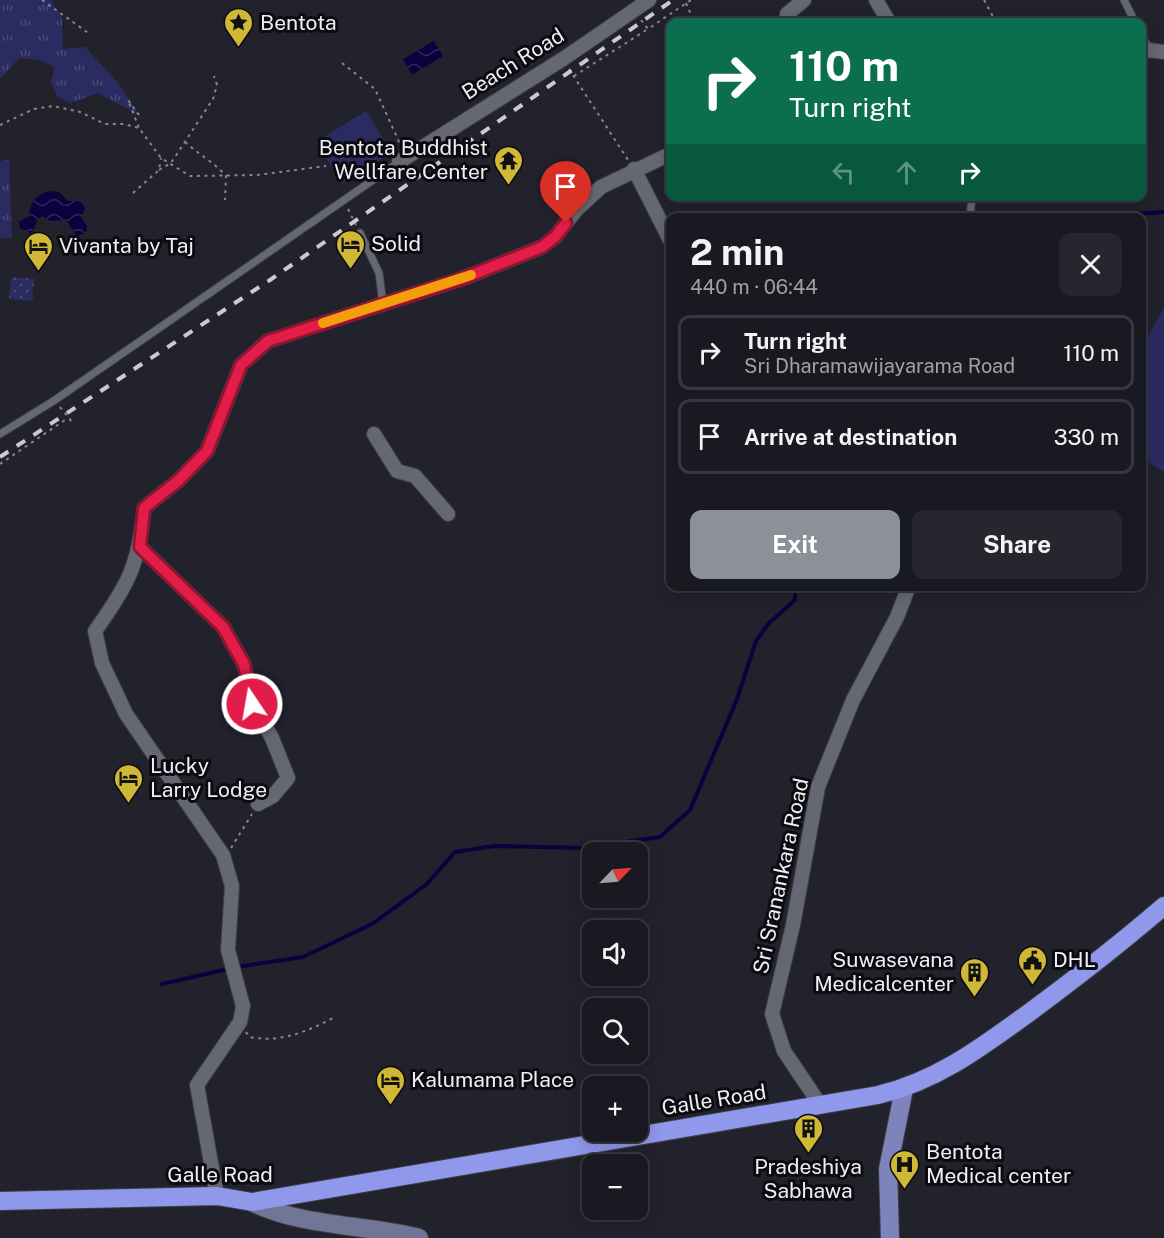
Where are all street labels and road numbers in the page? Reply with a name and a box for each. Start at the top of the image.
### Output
street label: Beach Road [457,22,568,105]
street label: Sri Sranankara Road [748,776,813,976]
street label: Galle Road [660,1079,768,1120]
street label: Galle Road [167,1162,273,1187]

